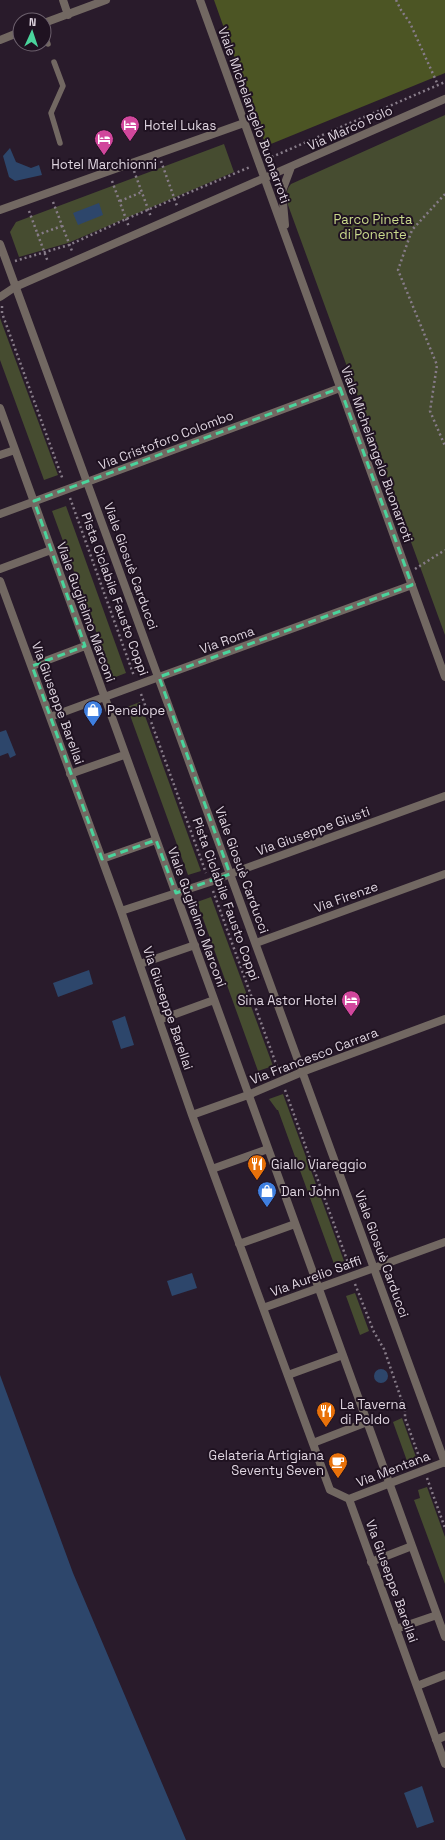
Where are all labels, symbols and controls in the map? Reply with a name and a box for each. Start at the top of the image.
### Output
north arrow [12,12,52,52]
text: N [28,15,37,29]
street label: Viale Michelangelo Buonarroti [214,24,294,206]
street label: Via Marco Polo [305,102,395,154]
hotel icon: Hotel Lukas [119,114,141,142]
place label: Hotel Lukas [144,117,217,134]
hotel icon: Hotel Marchionni [93,128,115,156]
place label: Hotel Marchionni [51,156,157,173]
park label: Parco Pineta di Ponente [334,211,413,243]
street label: Viale Michelangelo Buonarroti [337,363,417,545]
street label: Via Cristoforo Colombo [96,406,236,474]
street label: Viale Giosuè Carducci [100,500,162,632]
street label: Pista Ciclabile Fausto Coppi [78,510,152,678]
street label: Viale Guglielmo Marconi [53,540,119,684]
street label: Via Roma [197,622,257,658]
street label: Via Giuseppe Barellai [28,639,88,767]
shop icon: Penelope [82,699,104,727]
place label: Penelope [107,702,165,719]
street label: Via Giuseppe Giusti [254,803,372,859]
street label: Viale Giosuè Carducci [211,804,273,936]
street label: Pista Ciclabile Fausto Coppi [189,815,263,983]
street label: Viale Guglielmo Marconi [164,845,230,989]
street label: Via Firenze [312,878,380,916]
street label: Via Giuseppe Barellai [139,944,197,1072]
hotel icon: Sina Astor Hotel [340,989,362,1017]
place label: Sina Astor Hotel [237,992,337,1009]
street label: Via Francesco Carrara [248,1024,381,1088]
restaurant icon: Giallo Viareggio [246,1153,268,1181]
place label: Giallo Viareggio [271,1156,367,1173]
shop icon: Dan John [256,1180,278,1208]
place label: Dan John [281,1183,340,1200]
street label: Viale Giosuè Carducci [351,1188,413,1320]
street label: Via Aurelio Saffi [268,1252,364,1300]
place label: La Taverna di Poldo [340,1396,407,1428]
restaurant icon: La Taverna di Poldo [315,1400,337,1428]
place label: Gelateria Artigiana Seventy Seven [209,1447,325,1479]
street label: Via Mentana [354,1447,433,1491]
cafe icon: Gelateria Artigiana Seventy Seven [327,1451,349,1479]
street label: Via Giuseppe Barellai [362,1517,422,1645]

